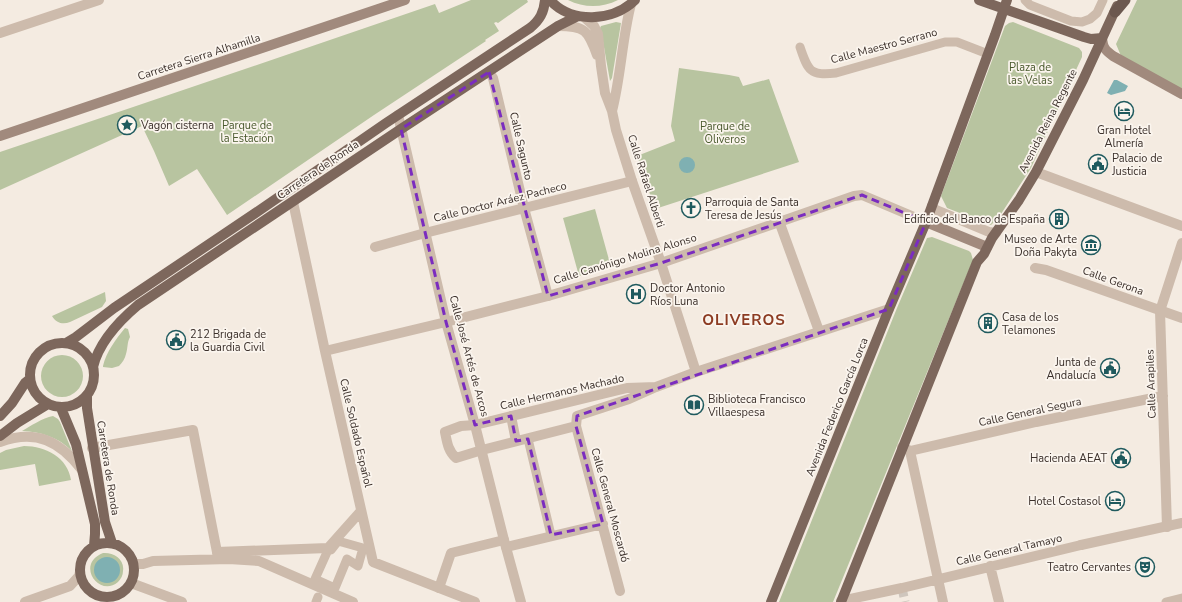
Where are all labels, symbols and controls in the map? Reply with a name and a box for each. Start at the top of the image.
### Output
street label: Calle Maestro Serrano [829,25,939,67]
street label: Carretera Sierra Alhamilla [136,30,262,84]
park label: Plaza de las Velas [1008,60,1052,88]
street label: Avenida Reina Regente [1015,66,1081,176]
hotel icon: Gran Hotel Almería [1113,100,1135,122]
street label: Calle Sagunto [506,110,536,182]
place icon: Vagón cisterna [116,114,138,136]
place label: Vagón cisterna [140,118,214,133]
park label: Parque de la Estación [220,118,274,146]
park label: Parque de Oliveros [700,119,750,147]
place label: Gran Hotel Almería [1097,123,1152,151]
street label: Calle Rafael Alberti [624,133,668,229]
street label: Carretera de Ronda [274,137,362,203]
place label: Palacio de Justicia [1111,151,1163,179]
public building icon: Palacio de Justicia [1087,153,1109,175]
street label: Calle Doctor Aráez Pacheco [432,178,568,226]
place label: Parroquia de Santa Teresa de Jesús [705,195,799,223]
church icon: Parroquia de Santa Teresa de Jesús [680,197,702,219]
building icon: Edificio del Banco de España [1048,208,1070,230]
place label: Edificio del Banco de España [904,212,1045,227]
street label: Calle Canónigo Molina Alonso [552,230,698,288]
place label: Museo de Arte Doña Pakyta [1004,232,1077,260]
museum icon: Museo de Arte Doña Pakyta [1080,234,1102,256]
street label: Calle Gerona [1080,263,1146,299]
place label: Doctor Antonio Ríos Luna [650,281,725,309]
hospital icon: Doctor Antonio Ríos Luna [625,283,647,305]
street label: Calle José Artés de Arcos [446,294,492,418]
district label: OLIVEROS [702,310,786,330]
place label: Casa de los Telamones [1002,310,1059,338]
building icon: Casa de los Telamones [977,312,999,334]
place label: 212 Brigada de la Guardia Civil [190,327,266,355]
public building icon: 212 Brigada de la Guardia Civil [165,329,187,351]
street label: Avenida Federico García Lorca [802,335,872,478]
street label: Calle Arapiles [1142,349,1160,419]
place label: Junta de Andalucía [1047,355,1096,383]
public building icon: Junta de Andalucía [1099,357,1121,379]
street label: Calle Hermanos Machado [498,370,626,414]
street label: Calle Soldado Español [336,377,376,490]
place label: Biblioteca Francisco Villaespesa [707,392,806,420]
library icon: Biblioteca Francisco Villaespesa [683,394,705,416]
street label: Calle General Segura [977,394,1083,430]
street label: Carretera de Ronda [93,420,123,517]
street label: Calle General Moscardó [587,446,633,564]
public building icon: Hacienda AEAT [1110,447,1132,469]
place label: Hacienda AEAT [1030,451,1107,466]
hotel icon: Hotel Costasol [1104,490,1126,512]
place label: Hotel Costasol [1028,494,1102,509]
street label: Calle General Tamayo [954,530,1064,570]
theatre icon: Teatro Cervantes [1134,556,1156,578]
place label: Teatro Cervantes [1047,560,1131,575]

